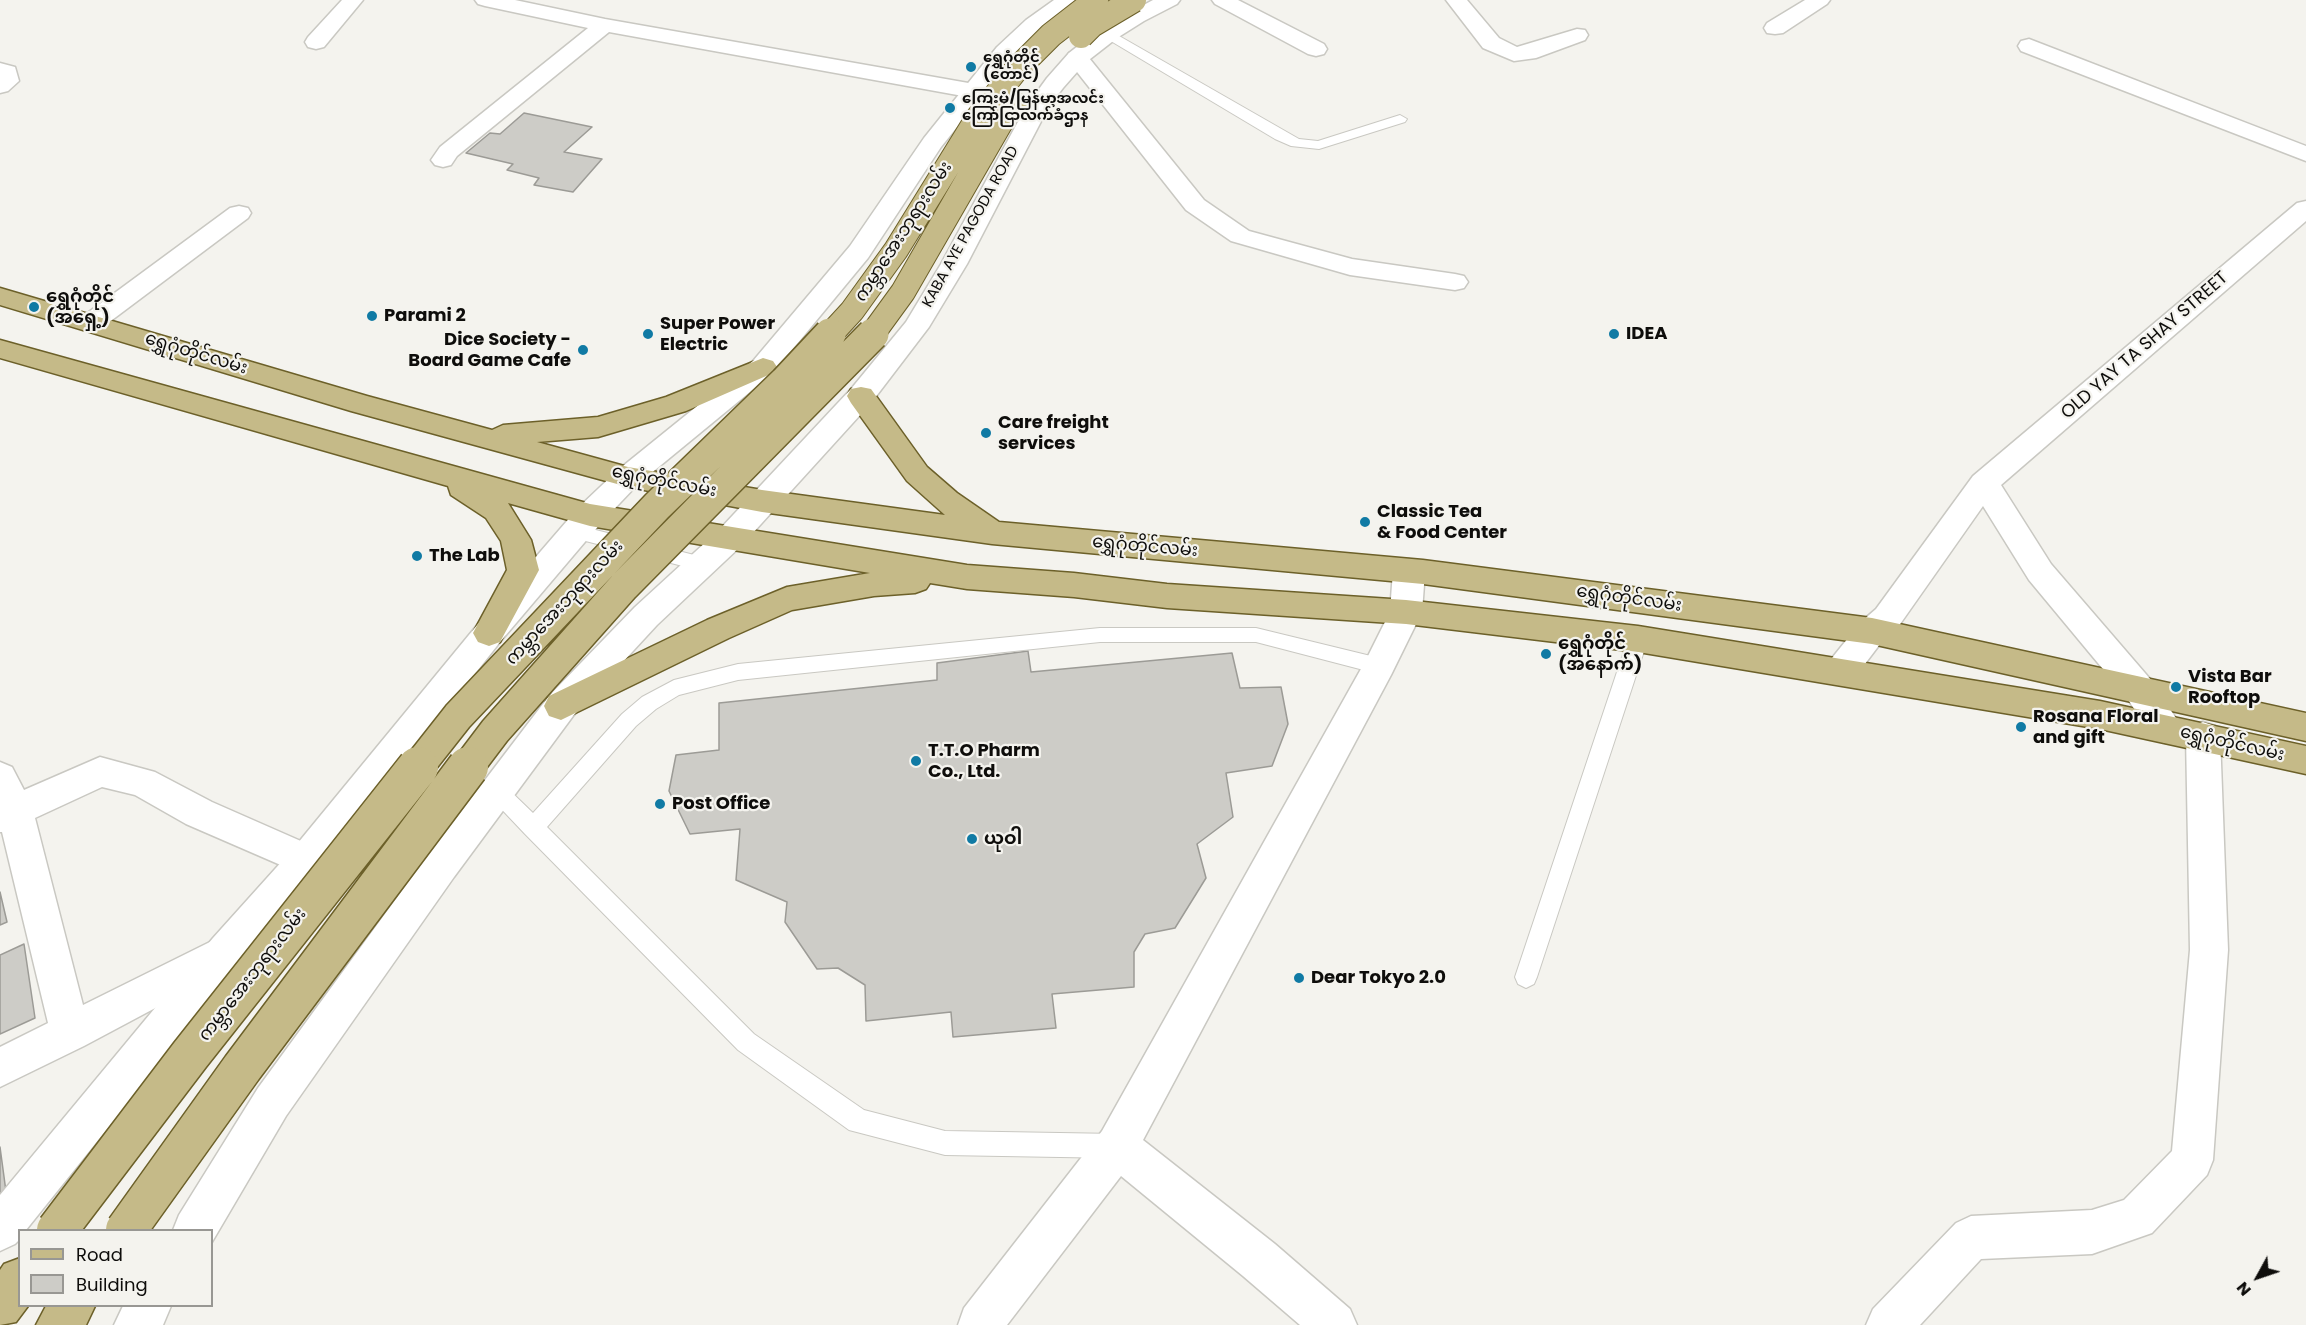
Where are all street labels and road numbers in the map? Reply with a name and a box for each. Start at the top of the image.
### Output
street label: KABA AYE PAGODA ROAD [919,143,1023,311]
street label: ကမ္ဘာအေးဘုရားလမ်း [851,158,957,306]
street label: OLD YAY TA SHAY STREET [2057,268,2233,424]
street label: ရွှေဂုံတိုင်လမ်း [142,328,250,380]
street label: ရွှေဂုံတိုင်လမ်း [610,461,718,503]
street label: ရွှေဂုံတိုင်လမ်း [1091,532,1199,562]
street label: ကမ္ဘာအေးဘုရားလမ်း [502,536,628,670]
street label: ရွှေဂုံတိုင်လမ်း [1575,581,1683,617]
street label: ရွှေဂုံတိုင်လမ်း [2178,722,2286,766]
street label: ကမ္ဘာအေးဘုရားလမ်း [194,904,312,1046]

